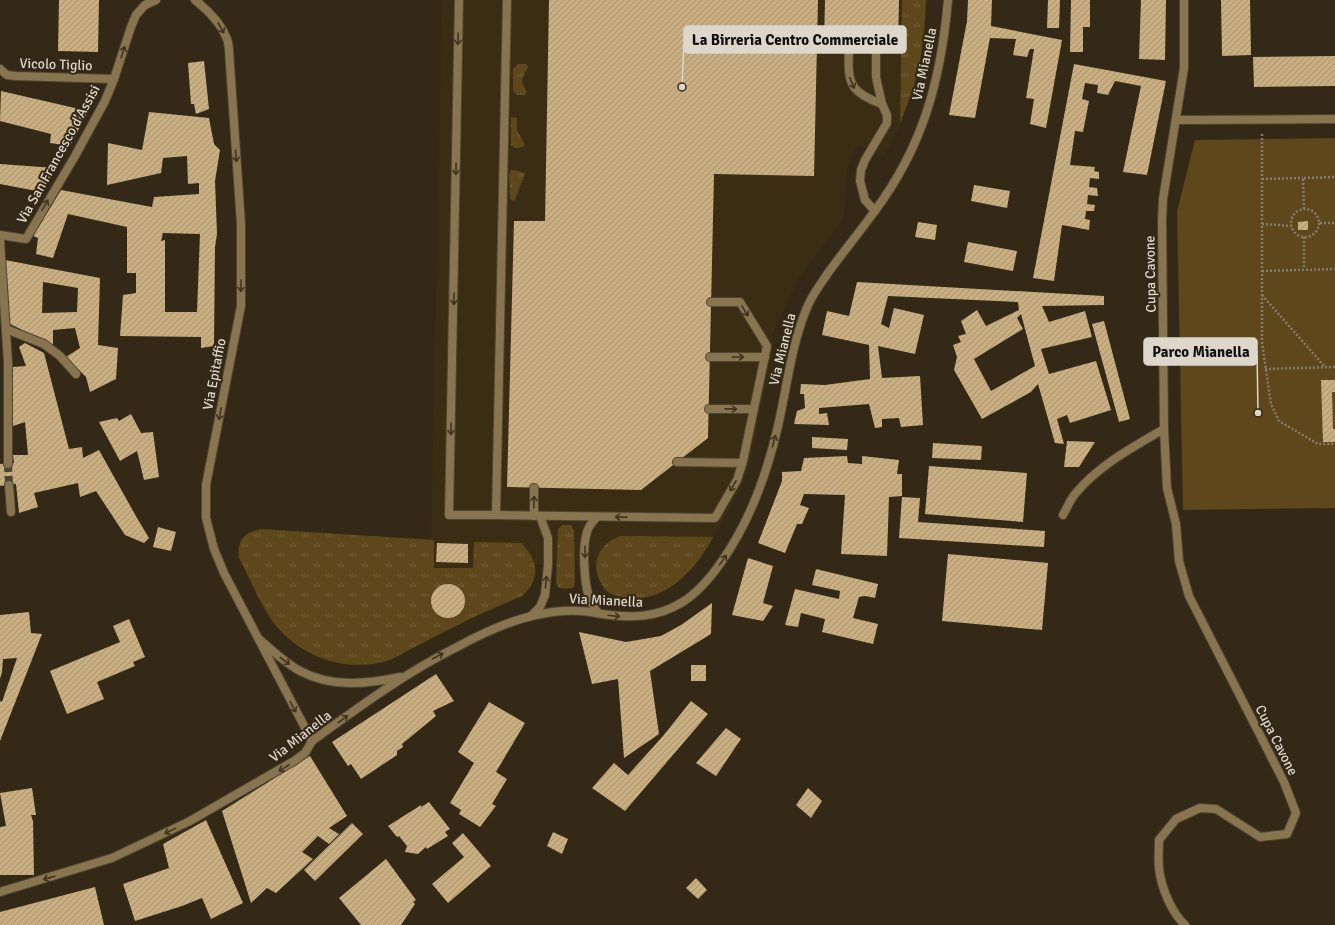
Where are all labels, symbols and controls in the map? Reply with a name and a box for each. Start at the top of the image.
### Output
one-way arrow [218,22,225,34]
callout: La Birreria Centro Commerciale [684,26,906,53]
street label: Via Mianella [908,26,941,102]
text: La Birreria Centro Commerciale [692,31,898,49]
one-way arrow [455,32,462,45]
one-way arrow [120,46,127,59]
street label: Vicolo Tiglio [19,55,93,74]
one-way arrow [849,76,856,88]
street label: Via San Francesco d'Assisi [13,82,104,226]
one-way arrow [233,149,240,162]
one-way arrow [452,162,460,175]
one-way arrow [42,199,50,211]
street label: Cupa Cavone [1141,235,1160,313]
one-way arrow [237,279,245,292]
one-way arrow [450,292,457,305]
one-way arrow [742,305,750,317]
street label: Via Mianella [765,311,800,387]
street label: Via Epitaffio [199,337,230,411]
callout: Parco Mianella [1144,338,1257,365]
text: Parco Mianella [1152,343,1250,361]
one-way arrow [731,353,744,361]
one-way arrow [724,405,737,413]
one-way arrow [216,407,224,420]
one-way arrow [447,422,455,435]
one-way arrow [771,435,778,448]
one-way arrow [729,480,737,492]
one-way arrow [530,496,538,509]
one-way arrow [615,513,628,521]
one-way arrow [581,545,589,558]
one-way arrow [719,555,727,566]
one-way arrow [543,576,550,589]
street label: Via Mianella [569,590,643,611]
one-way arrow [607,612,620,620]
one-way arrow [432,652,444,660]
one-way arrow [280,657,291,665]
one-way arrow [290,701,298,713]
street label: Cupa Cavone [1252,702,1302,778]
street label: Via Mianella [266,707,335,766]
one-way arrow [338,715,349,723]
one-way arrow [278,764,290,772]
one-way arrow [164,828,176,835]
one-way arrow [43,875,56,882]

